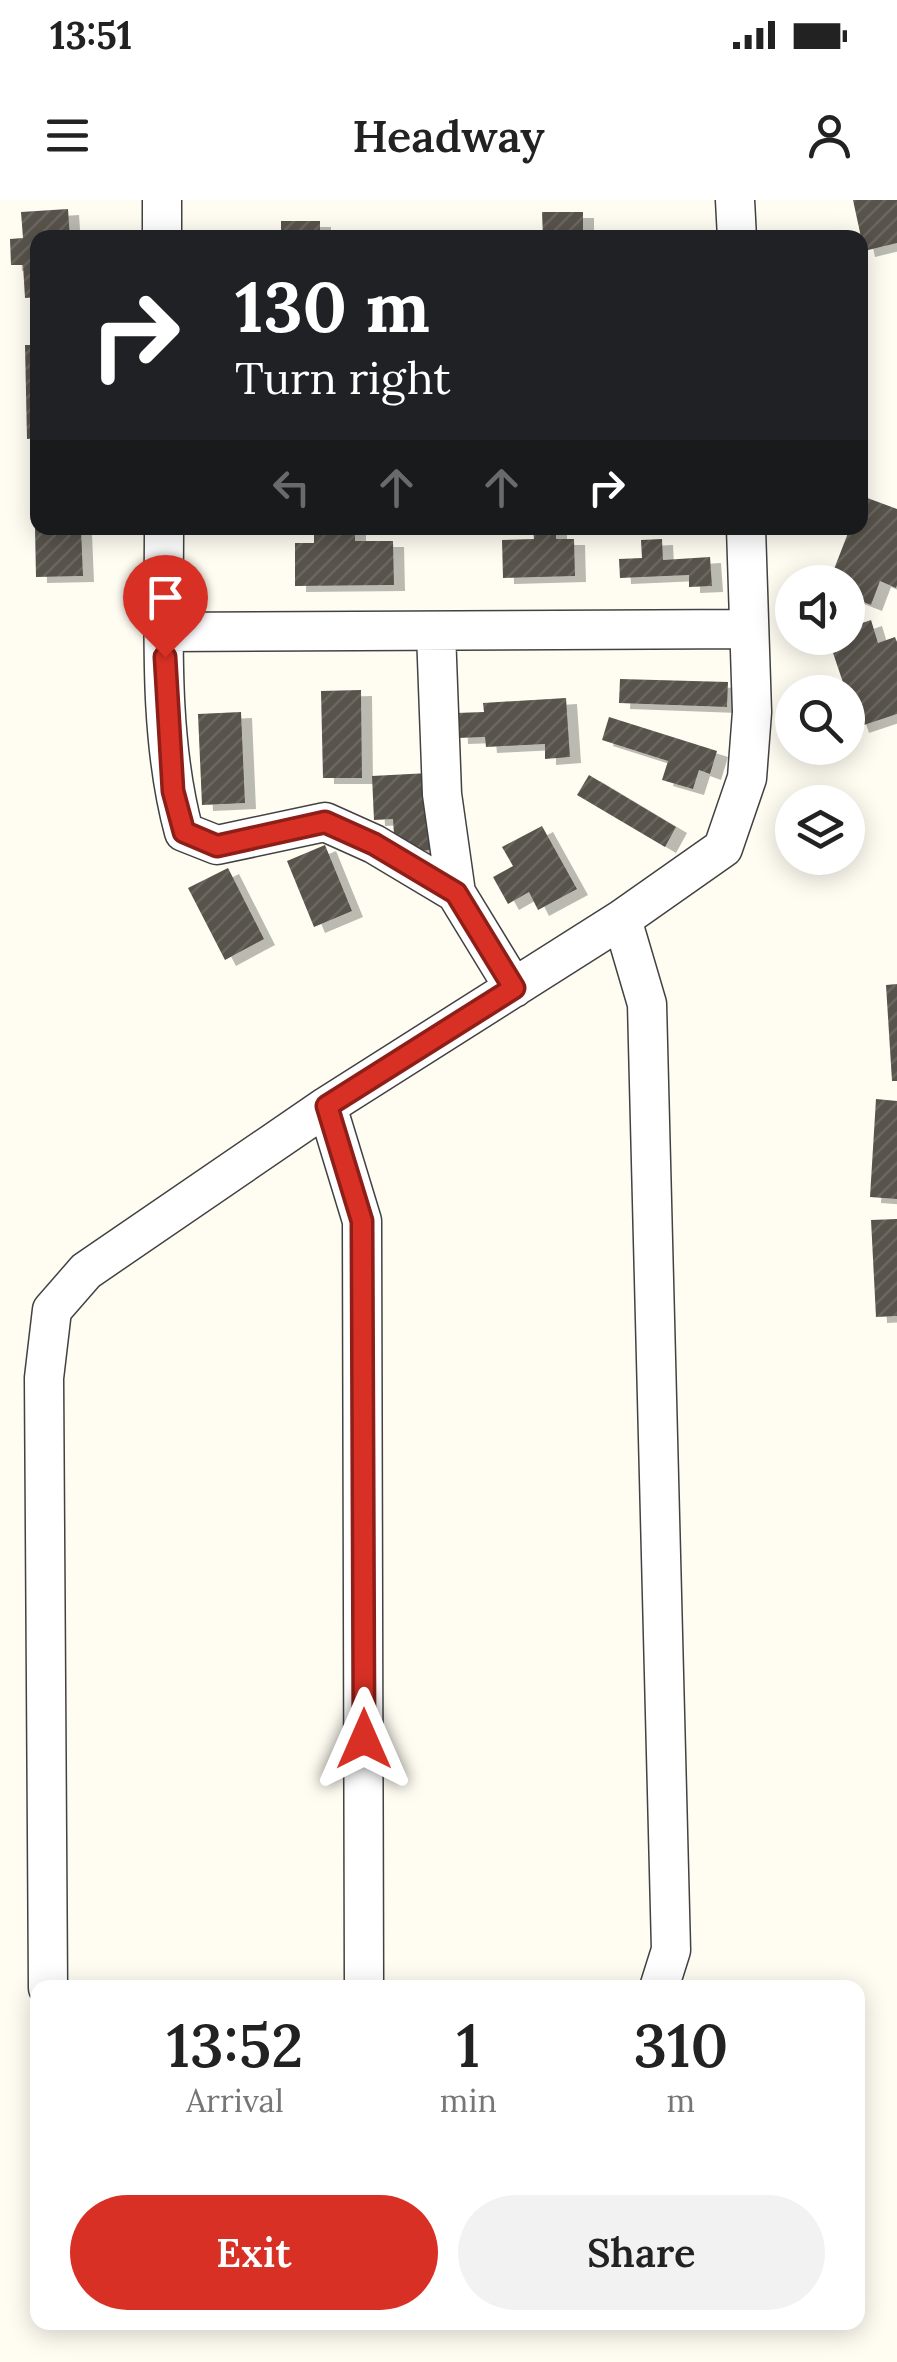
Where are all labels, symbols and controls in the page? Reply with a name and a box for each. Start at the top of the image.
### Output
text: 13:51 [50,11,132,59]
text: Headway [352,107,545,164]
icon: menu [40,108,95,163]
icon: person [802,108,857,163]
text: 130 m [235,262,430,351]
icon: right [70,270,200,400]
text: Turn right [235,349,451,406]
icon: left [264,460,319,515]
icon: ahead [369,460,424,515]
icon: ahead [474,460,529,515]
icon: right [579,460,634,515]
pin [123,555,208,658]
map controls [775,565,865,875]
button: sound [775,565,865,655]
icon: arrive [138,570,193,625]
button: search [775,675,865,765]
button: layers [775,785,865,875]
position arrow [312,1687,416,1791]
text: 13:52 [167,2007,303,2083]
text: 1 [457,2007,480,2083]
text: 310 [633,2007,728,2083]
text: Arrival [186,2080,284,2121]
text: min [440,2080,497,2121]
text: m [667,2080,695,2121]
button: Exit [70,2195,438,2310]
button: Share [458,2195,825,2310]

